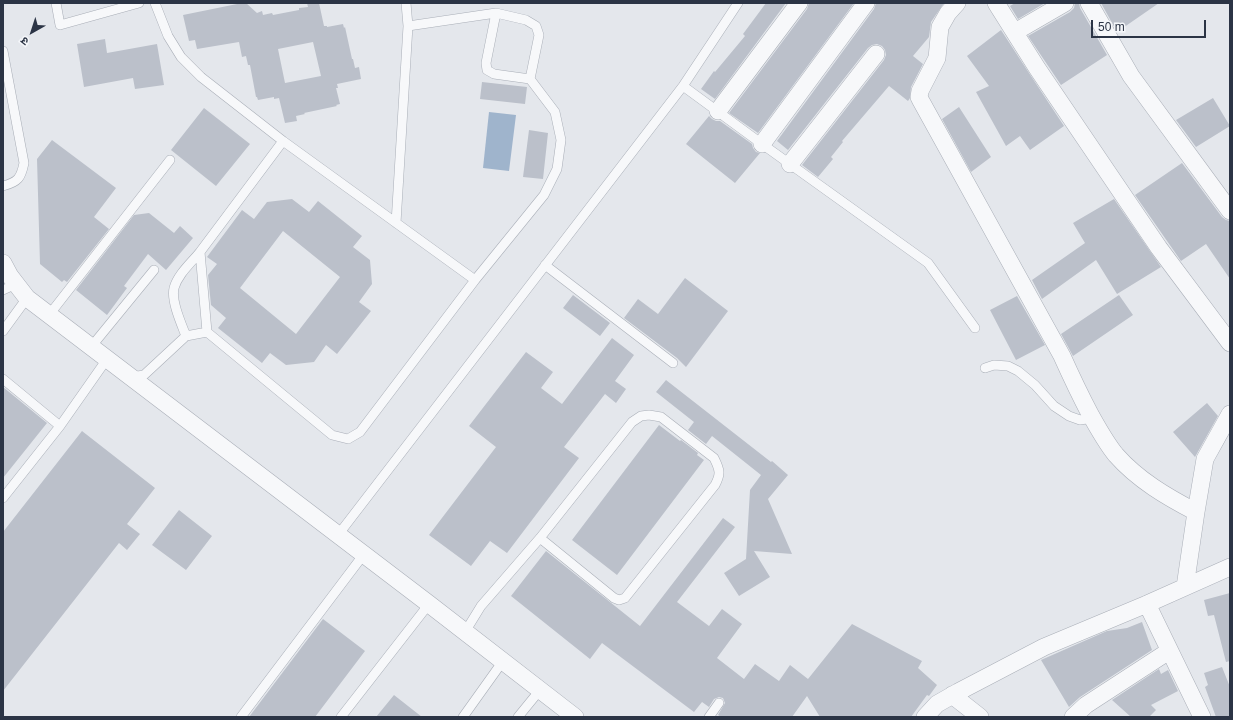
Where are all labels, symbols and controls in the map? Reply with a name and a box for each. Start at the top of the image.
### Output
north arrow [12,12,52,52]
scale bar [1093,12,1208,38]
text: 50 m [1098,20,1125,34]
text: उ [18,35,31,48]

